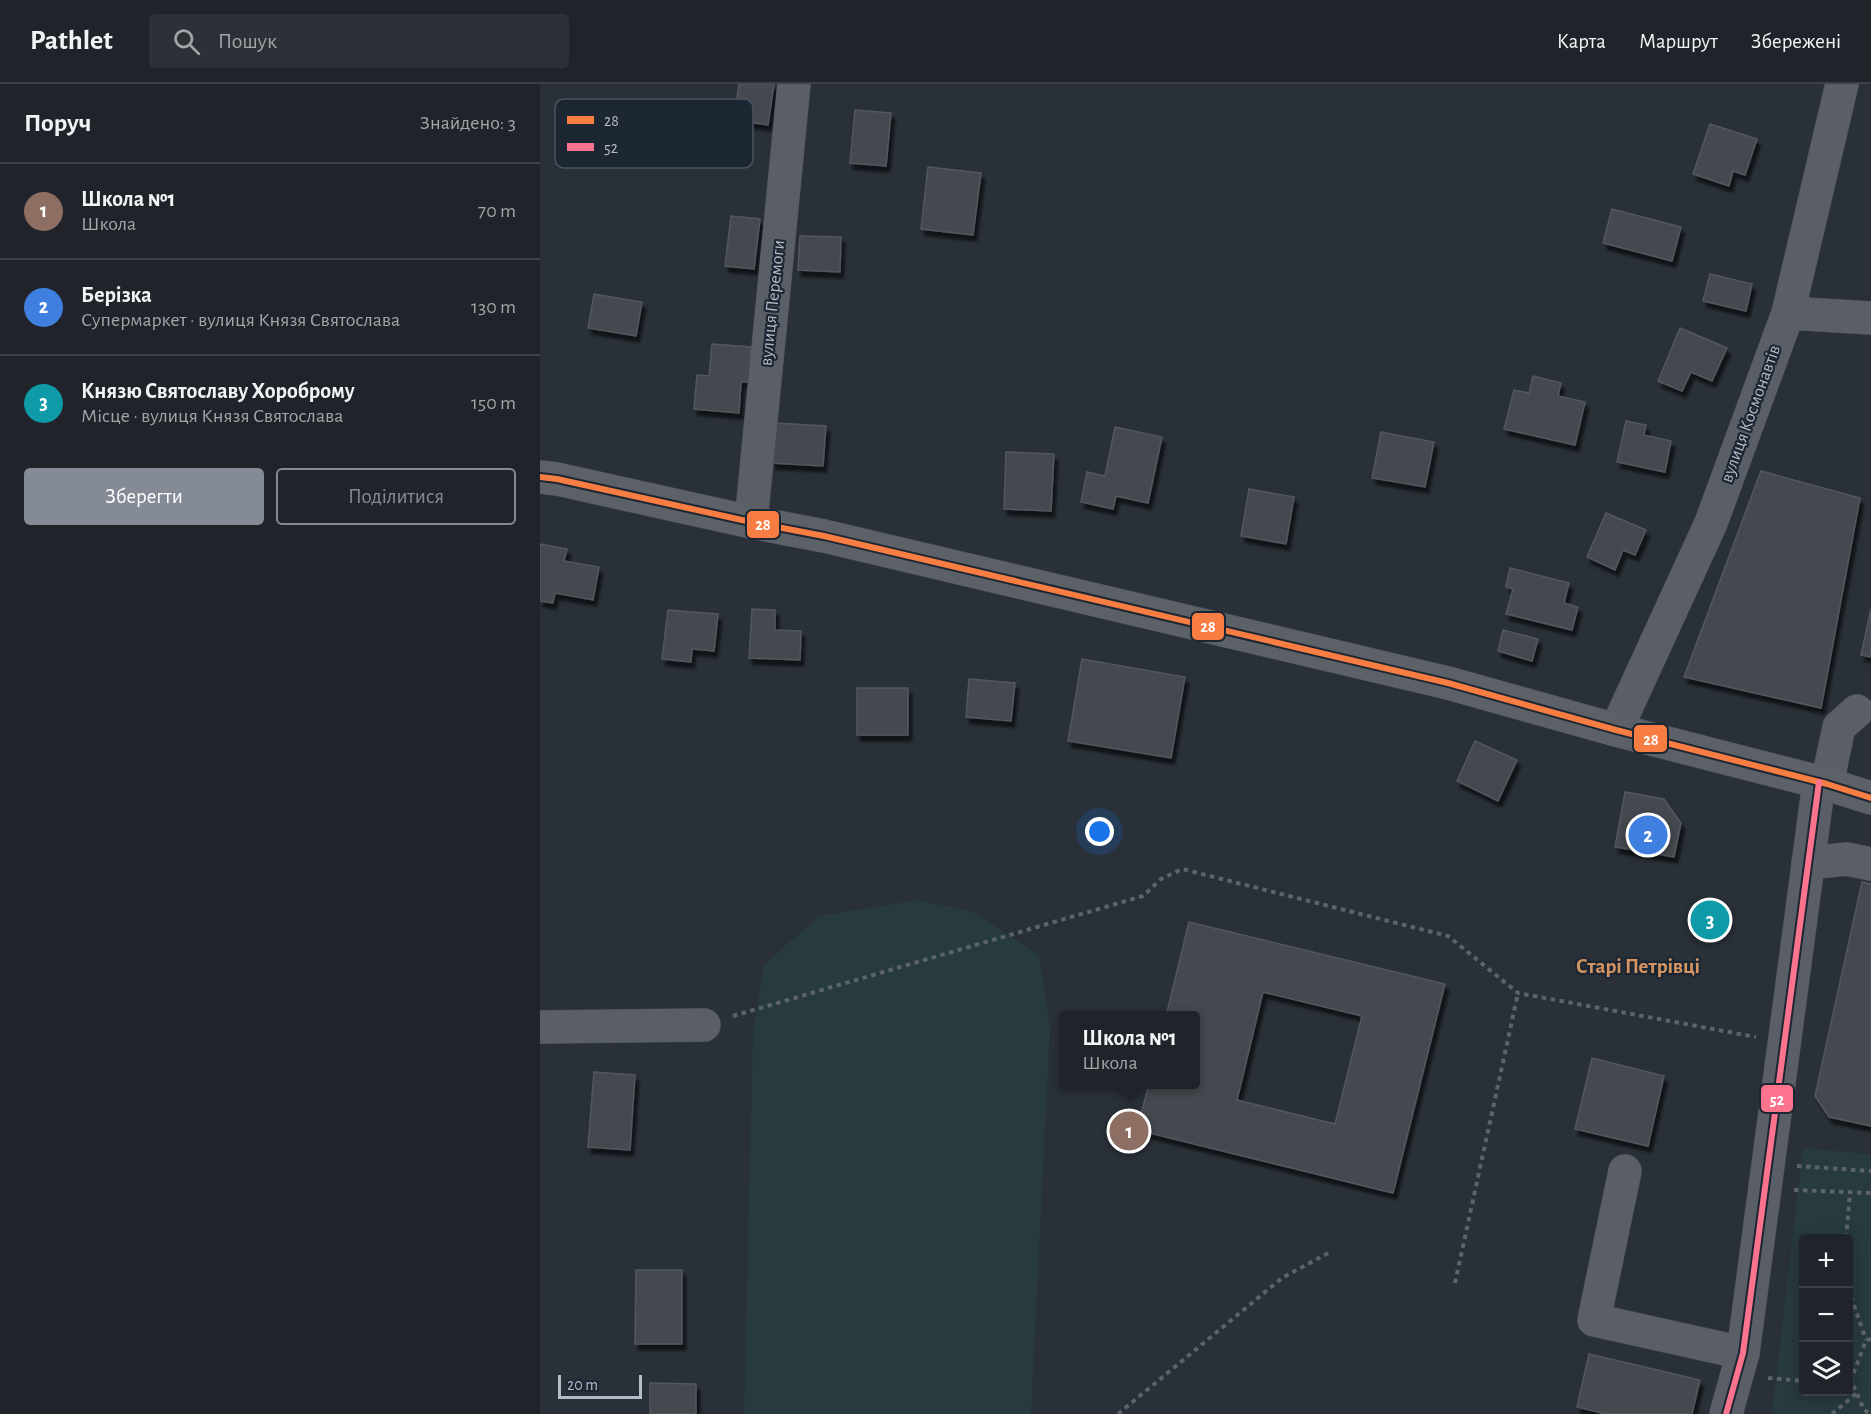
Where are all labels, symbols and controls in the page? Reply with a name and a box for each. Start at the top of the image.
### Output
search box [149,14,569,68]
icon: search [170,25,203,58]
text: Pathlet [30,27,113,55]
text: Пошук [218,30,277,52]
text: Карта [1557,31,1606,52]
text: Маршрут [1639,31,1718,52]
text: Збережені [1751,31,1841,52]
legend [555,99,753,168]
text: Поруч [24,110,91,136]
text: Знайдено: 3 [420,113,516,133]
text: 28 [604,113,619,129]
text: 52 [604,140,618,156]
text: Школа №1 [81,188,175,210]
text: 1 [40,201,47,221]
text: 70 m [478,201,516,221]
text: Школа [81,214,136,234]
street label: вулиця Перемоги [757,239,789,367]
text: Берізка [81,284,152,306]
text: 2 [39,297,48,317]
text: 130 m [471,297,516,317]
text: Супермаркет · вулиця Князя Святослава [81,310,400,330]
street label: вулиця Космонавтів [1718,343,1784,485]
text: Князю Святославу Хороброму [81,380,355,402]
text: 3 [39,393,48,413]
text: 150 m [471,393,516,413]
text: Місце · вулиця Князя Святослава [81,406,343,426]
button: Зберегти [24,468,264,525]
button: Поділитися [276,468,516,525]
line badge: 28 [746,510,780,539]
text: 28 [755,517,771,533]
line badge: 28 [1191,612,1225,641]
text: 28 [1200,619,1216,635]
line badge: 28 [1633,724,1668,753]
text: 28 [1643,732,1659,748]
pin: 2 [1628,812,1668,858]
your location [1085,817,1114,846]
pin: 3 [1690,898,1730,942]
district label: Старі Петрівці [1576,956,1700,977]
popup [1059,1011,1200,1089]
text: Школа №1 [1082,1027,1177,1049]
text: Школа [1082,1053,1138,1073]
line badge: 52 [1760,1084,1794,1113]
text: 52 [1770,1092,1785,1108]
pin: 1 [1110,1108,1148,1154]
map controls [1799,1234,1853,1396]
button: + [1799,1234,1853,1288]
button: − [1799,1288,1853,1342]
button: layers [1799,1342,1853,1396]
scale bar [558,1372,642,1400]
text: 20 m [567,1377,598,1393]

